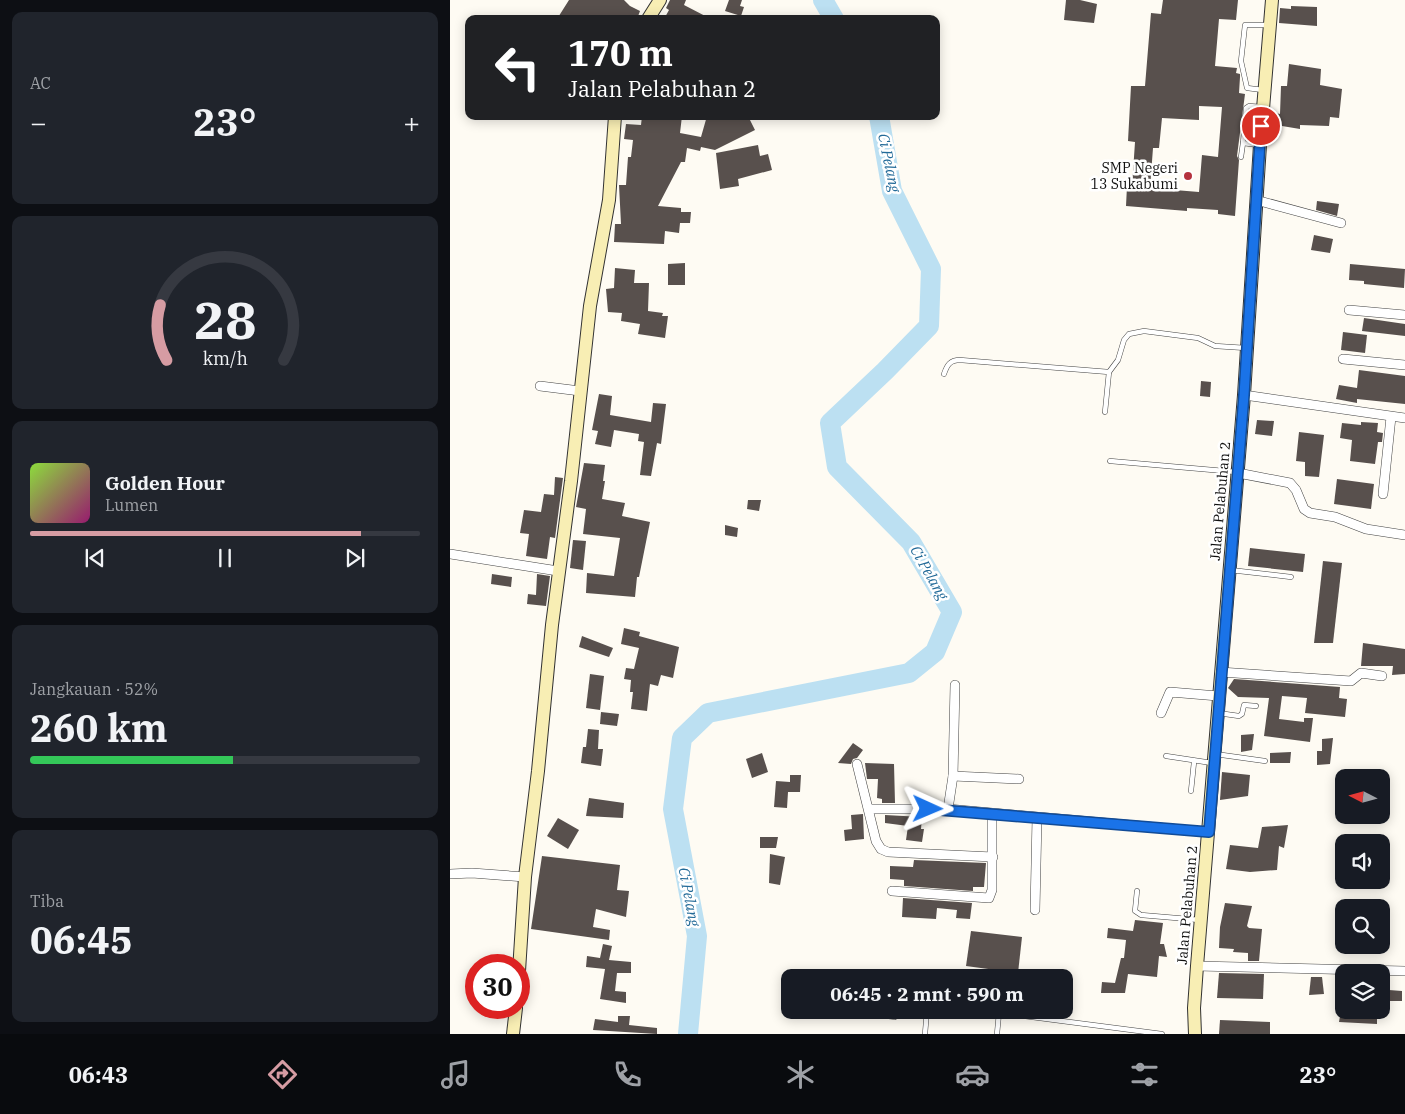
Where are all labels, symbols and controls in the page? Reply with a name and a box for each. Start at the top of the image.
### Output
text: 170 m [568,30,673,76]
icon: left [485,35,550,100]
text: AC [30,73,51,93]
text: Jalan Pelabuhan 2 [568,74,756,103]
text: 23° [193,97,257,146]
text: − [30,104,47,141]
text: + [403,104,420,141]
pin [1240,105,1282,147]
icon: arrive [1247,112,1275,140]
water label: Ci Pelang [874,132,905,195]
place label: SMP Negeri 13 Sukabumi [1091,159,1178,193]
marker: SMP Negeri 13 Sukabumi [1182,170,1194,182]
text: 28 [194,286,256,353]
text: km/h [202,347,248,370]
street label: Jalan Pelabuhan 2 [1206,441,1234,561]
text: Golden Hour [105,471,225,495]
text: Lumen [105,495,158,515]
water label: Ci Pelang [906,542,953,604]
icon: previous [81,544,109,572]
icon: pause [211,544,239,572]
icon: next [341,544,369,572]
text: Jangkauan · 52% [30,679,158,699]
text: 260 km [30,703,168,752]
north arrow [1335,769,1390,824]
map controls [1335,769,1390,1019]
position arrow [901,782,953,834]
button: sound [1335,834,1390,889]
street label: Jalan Pelabuhan 2 [1173,845,1201,965]
water label: Ci Pelang [674,866,705,929]
text: Tiba [30,891,64,911]
button: search [1335,899,1390,954]
text: 06:45 [30,915,133,964]
speed limit sign: 30 [465,954,530,1019]
button: layers [1335,964,1390,1019]
text: 06:45 · 2 mnt · 590 m [830,982,1024,1006]
icon: directions [265,1057,300,1092]
icon: music [438,1057,473,1092]
icon: phone [610,1057,645,1092]
icon: climate [783,1057,818,1092]
icon: car [955,1057,990,1092]
icon: filters [1127,1057,1162,1092]
text: 06:43 [69,1060,128,1089]
text: 23° [1300,1060,1336,1089]

